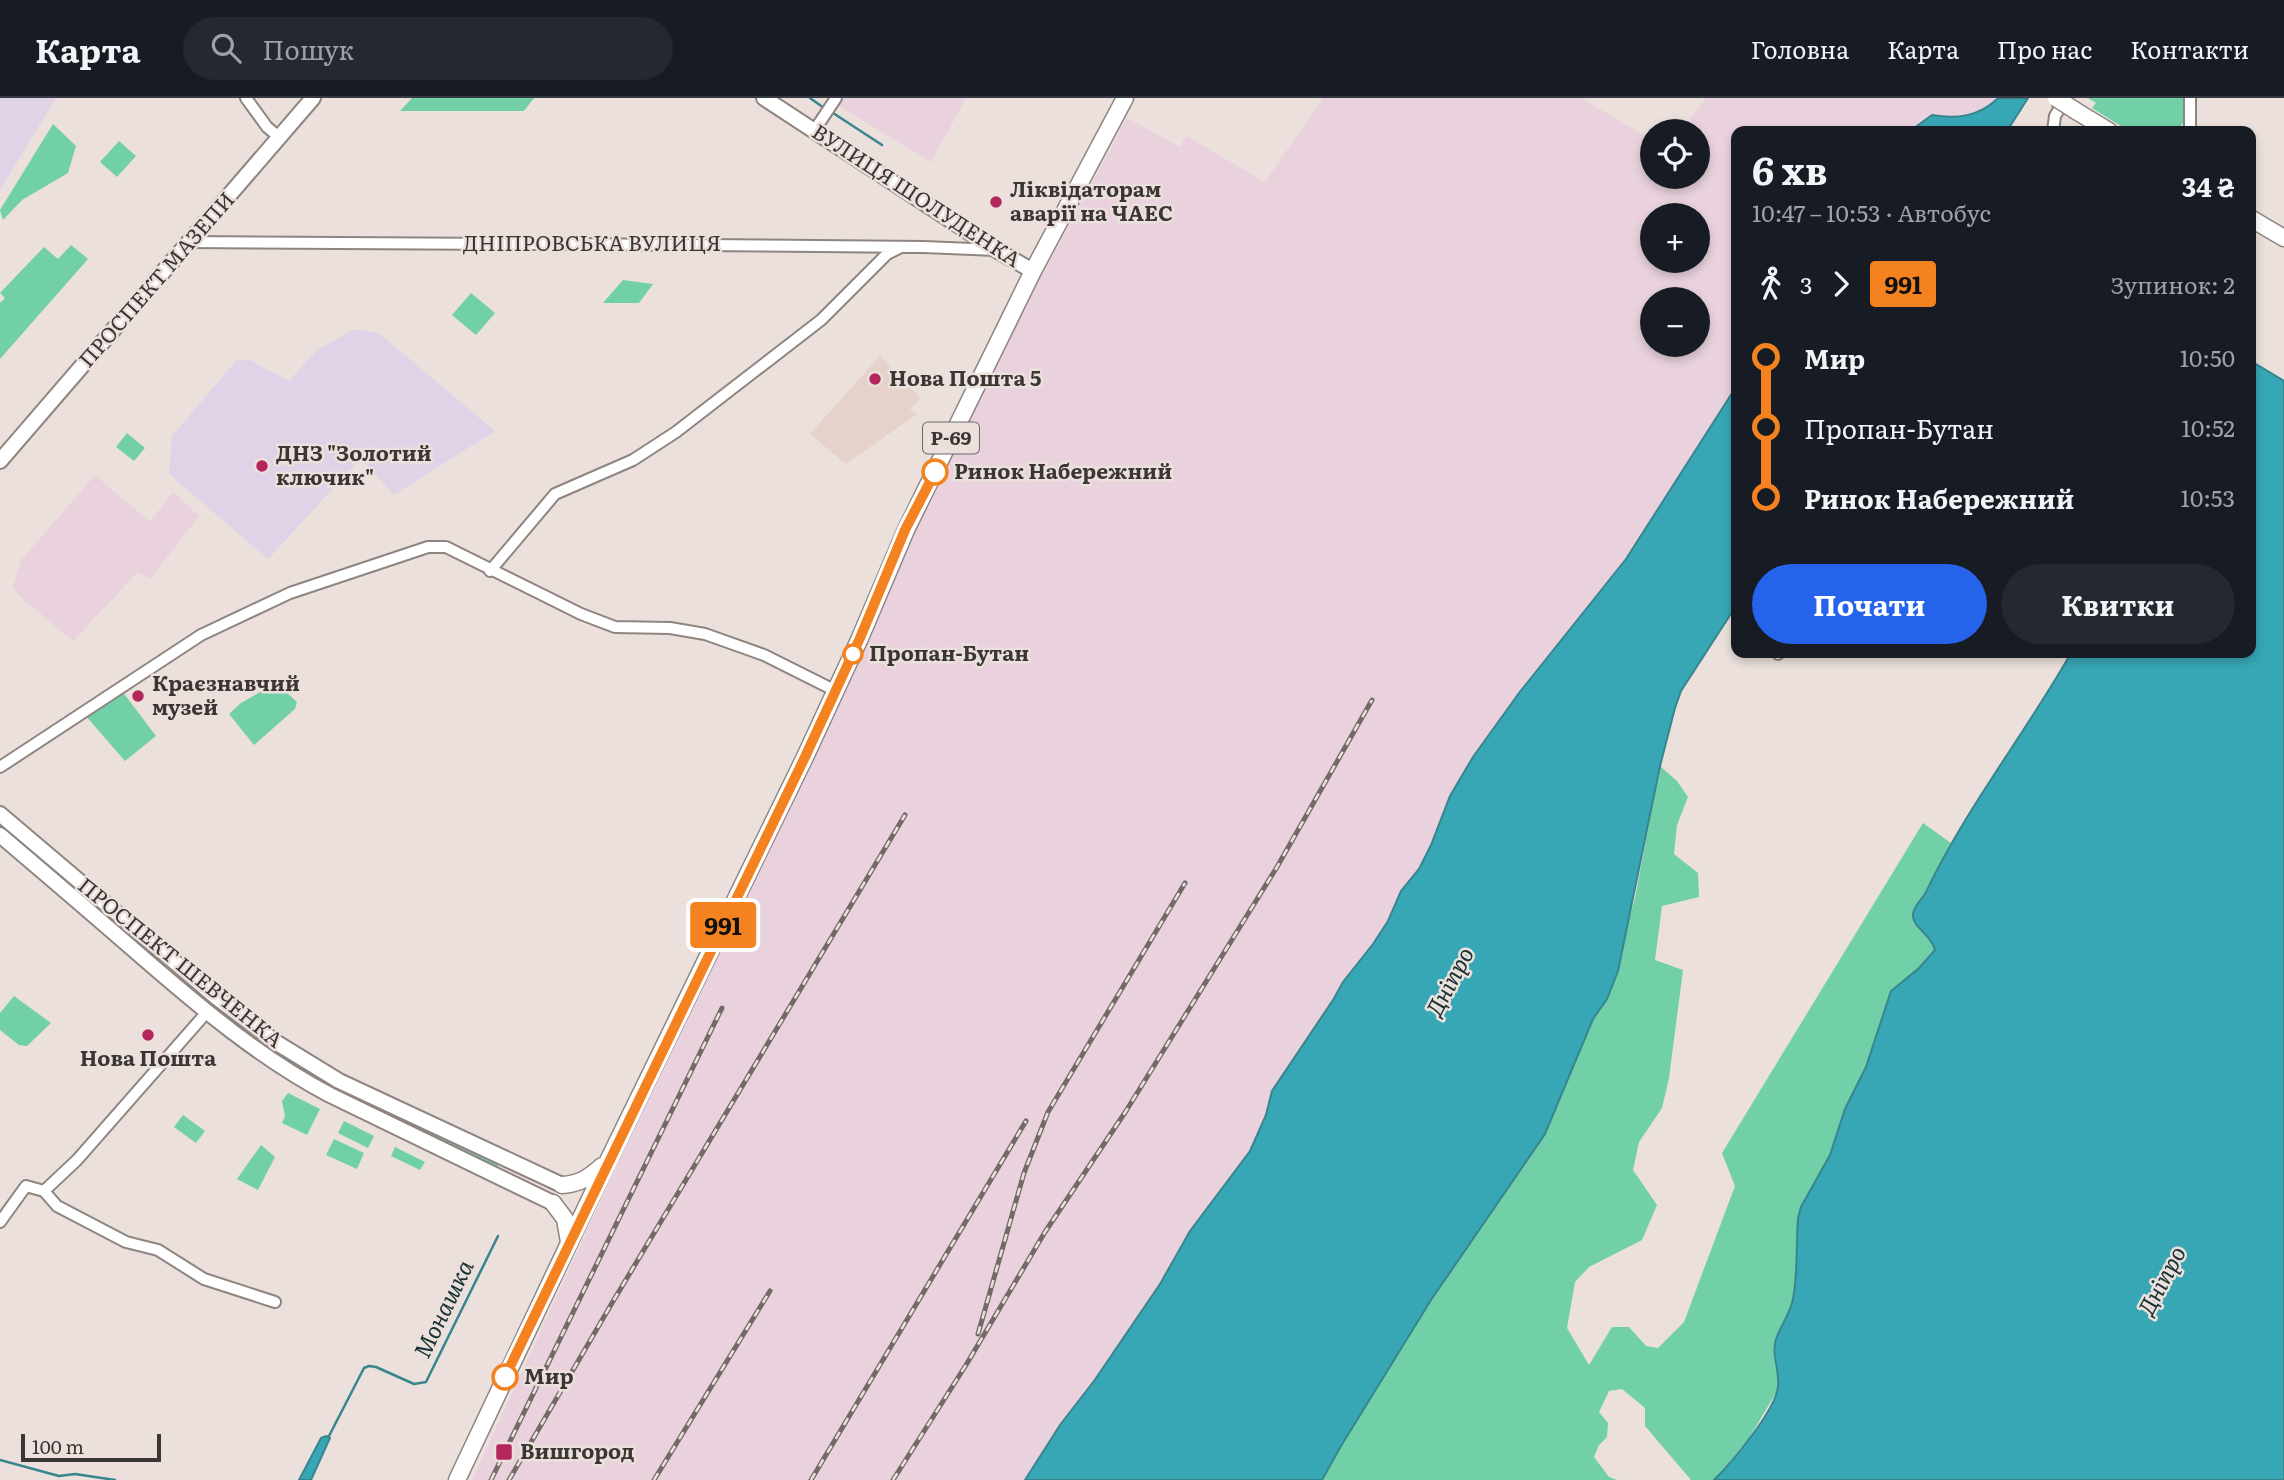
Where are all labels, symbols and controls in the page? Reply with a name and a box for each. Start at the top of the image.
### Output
search box [183,17,673,80]
text: Карта [35,24,141,73]
icon: search [207,29,245,67]
text: Пошук [263,29,354,68]
text: Головна [1751,31,1849,66]
text: Карта [1887,31,1959,66]
text: Про нас [1997,31,2092,66]
text: Контакти [2130,31,2249,66]
street label: ВУЛИЦЯ ШОЛУДЕНКА [807,115,1028,273]
map controls [1640,119,1710,357]
button: locate [1640,119,1710,189]
text: 6 хв [1752,140,1827,197]
text: 34 ₴ [2182,166,2235,205]
place label: Ліквідаторам аварії на ЧАЕС [1010,172,1173,227]
street label: ПРОСПЕКТ МАЗЕПИ [70,184,240,373]
marker: Ліквідаторам аварії на ЧАЕС [988,194,1004,210]
text: 10:47 – 10:53 · Автобус [1752,195,1991,229]
button: + [1640,203,1710,273]
street label: ДНІПРОВСЬКА ВУЛИЦЯ [463,226,721,257]
icon: walk [1752,265,1790,303]
icon: forward [1822,265,1860,303]
text: 991 [1884,266,1922,301]
text: 3 [1800,267,1812,301]
text: Зупинок: 2 [2111,267,2235,301]
button: − [1640,287,1710,357]
text: Мир [1804,338,1865,377]
text: 10:50 [2180,340,2235,374]
place label: Нова Пошта 5 [889,361,1041,392]
marker: Нова Пошта 5 [867,371,883,387]
text: Пропан-Бутан [1804,408,1994,447]
text: 10:52 [2182,410,2235,444]
road number: Р-69 [923,422,979,454]
place label: ДНЗ "Золотий ключик" [276,436,432,491]
place label: Ринок Набережний [954,454,1172,485]
marker: ДНЗ "Золотий ключик" [254,458,270,474]
marker: Ринок Набережний [922,459,948,485]
text: Ринок Набережний [1804,478,2074,517]
text: 10:53 [2181,480,2235,514]
button: Почати [1752,564,1987,644]
button: Квитки [2001,564,2235,644]
place label: Пропан-Бутан [869,636,1029,667]
marker: Пропан-Бутан [843,644,863,664]
place label: Краєзнавчий музей [152,666,300,721]
marker: Краєзнавчий музей [130,688,146,704]
street label: ПРОСПЕКТ ШЕВЧЕНКА [72,869,291,1054]
line badge: 991 [683,902,763,948]
text: 991 [704,907,742,942]
water label: Дніпро [1416,940,1481,1022]
marker: Нова Пошта [140,1027,156,1043]
place label: Нова Пошта [80,1041,217,1072]
water label: Дніпро [2128,1239,2193,1321]
water label: Монашка [404,1253,481,1363]
place label: Мир [524,1359,574,1390]
marker: Мир [492,1364,518,1390]
scale bar [21,1431,161,1463]
text: 100 m [32,1432,84,1460]
place label: Вишгород [520,1434,634,1465]
marker: Вишгород [494,1442,514,1462]

